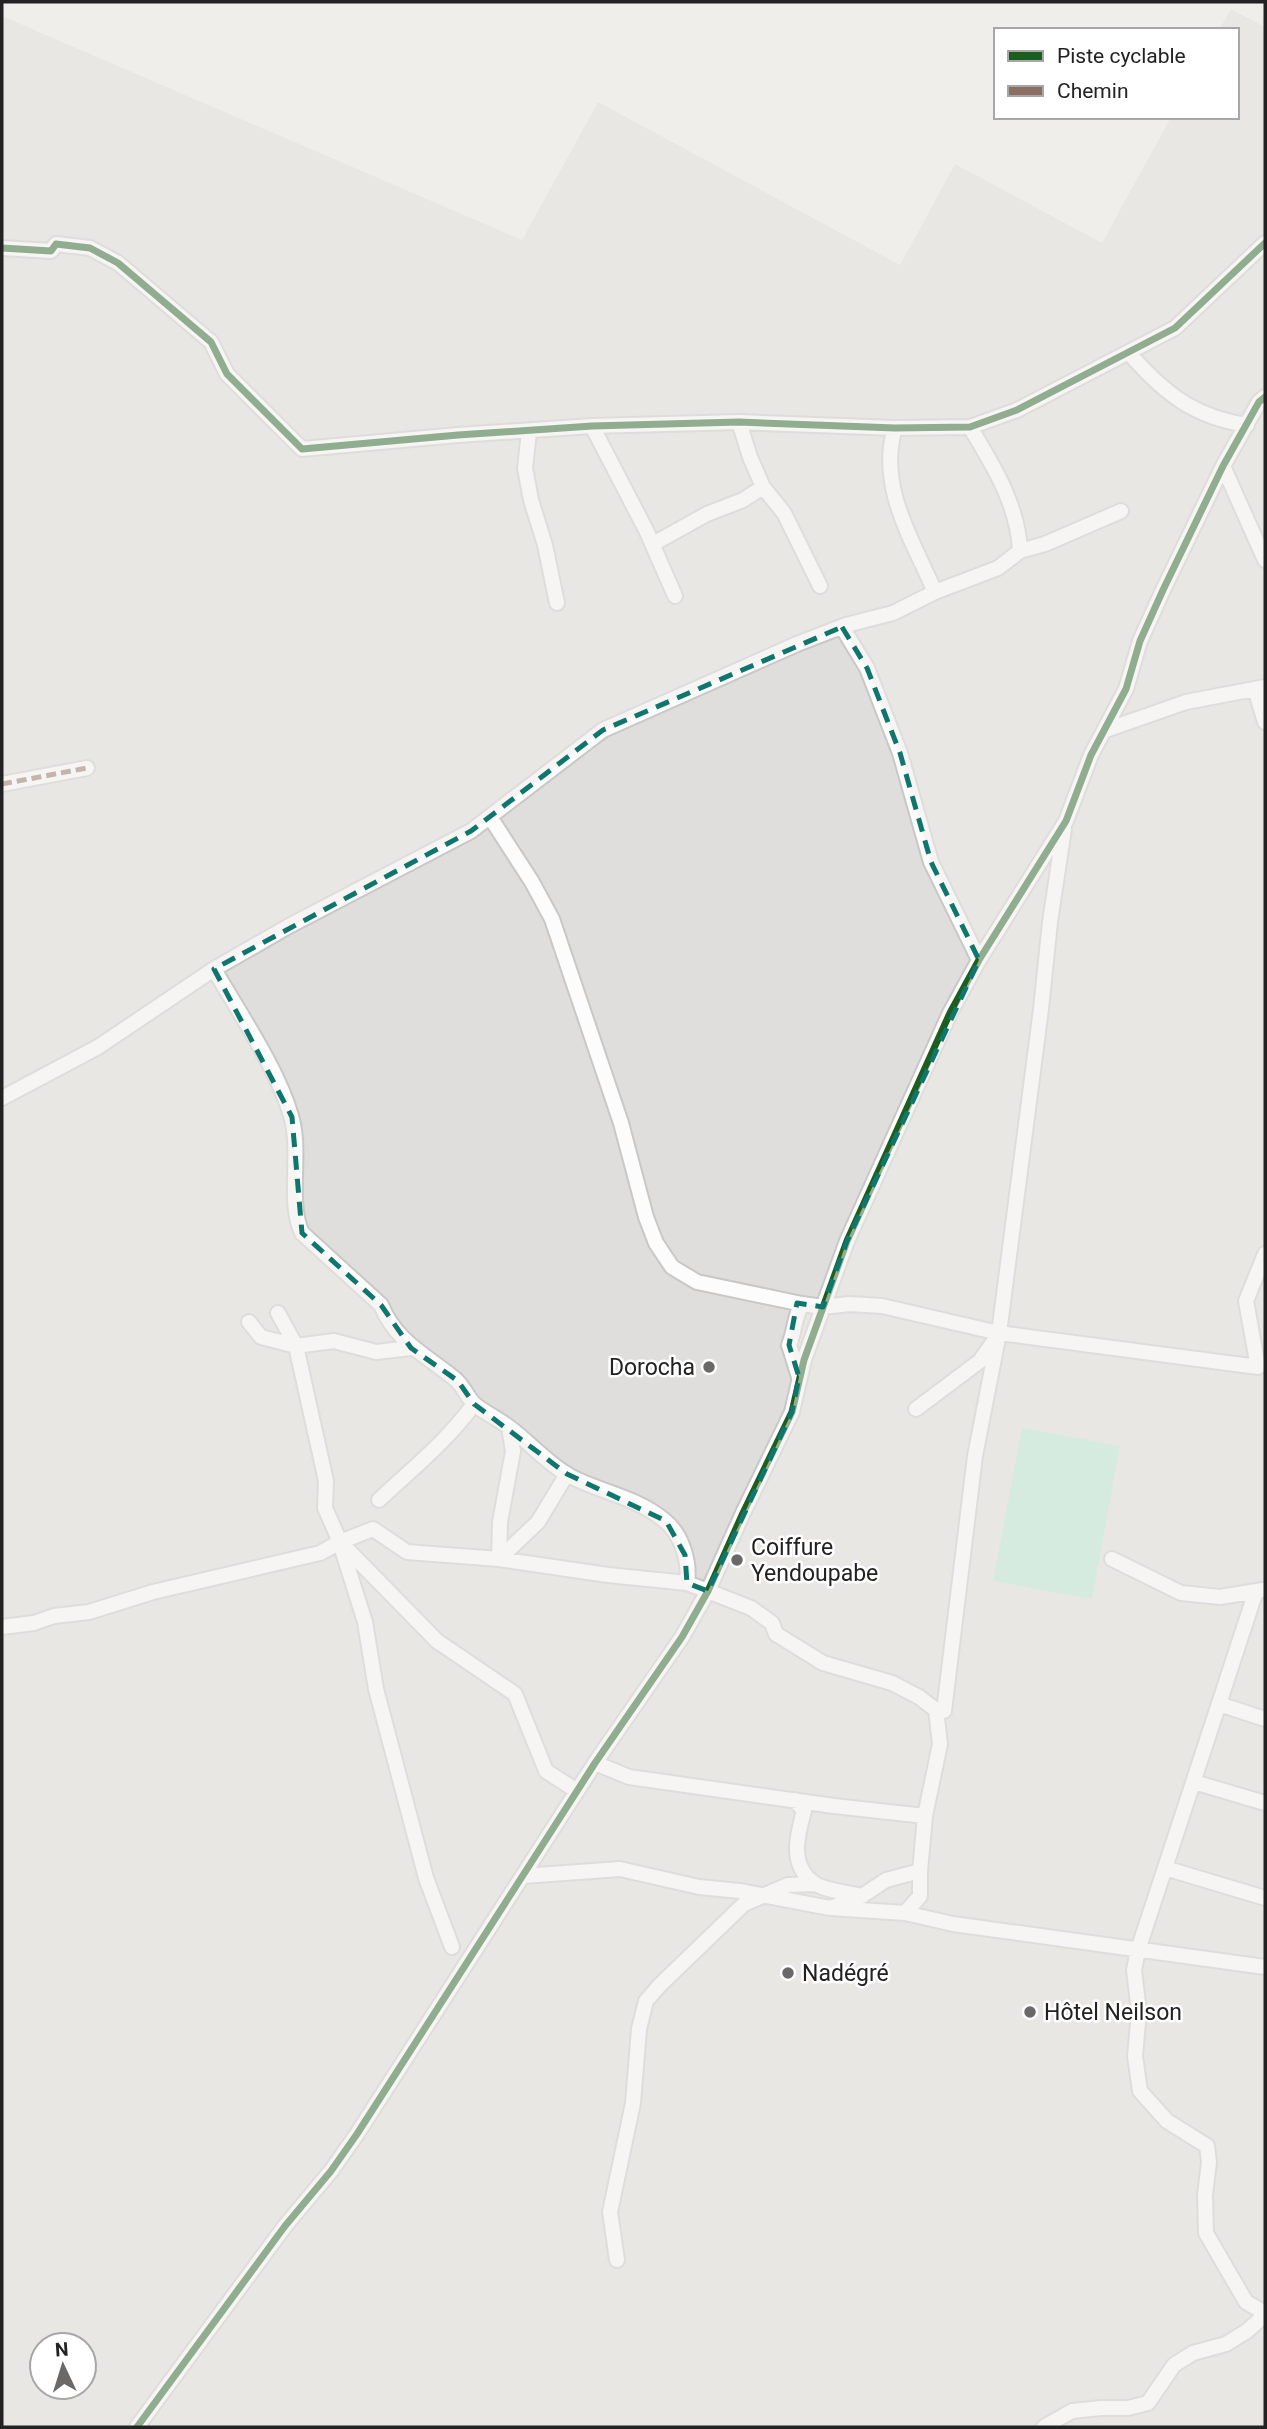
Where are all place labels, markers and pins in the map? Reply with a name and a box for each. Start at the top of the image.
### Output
place label: Dorocha [609,1354,695,1381]
marker: Dorocha [701,1359,717,1375]
place label: Coiffure Yendoupabe [751,1534,878,1587]
marker: Coiffure Yendoupabe [729,1552,745,1568]
place label: Nadégré [802,1960,889,1987]
marker: Nadégré [780,1965,796,1981]
place label: Hôtel Neilson [1044,1999,1182,2026]
marker: Hôtel Neilson [1022,2004,1038,2020]

